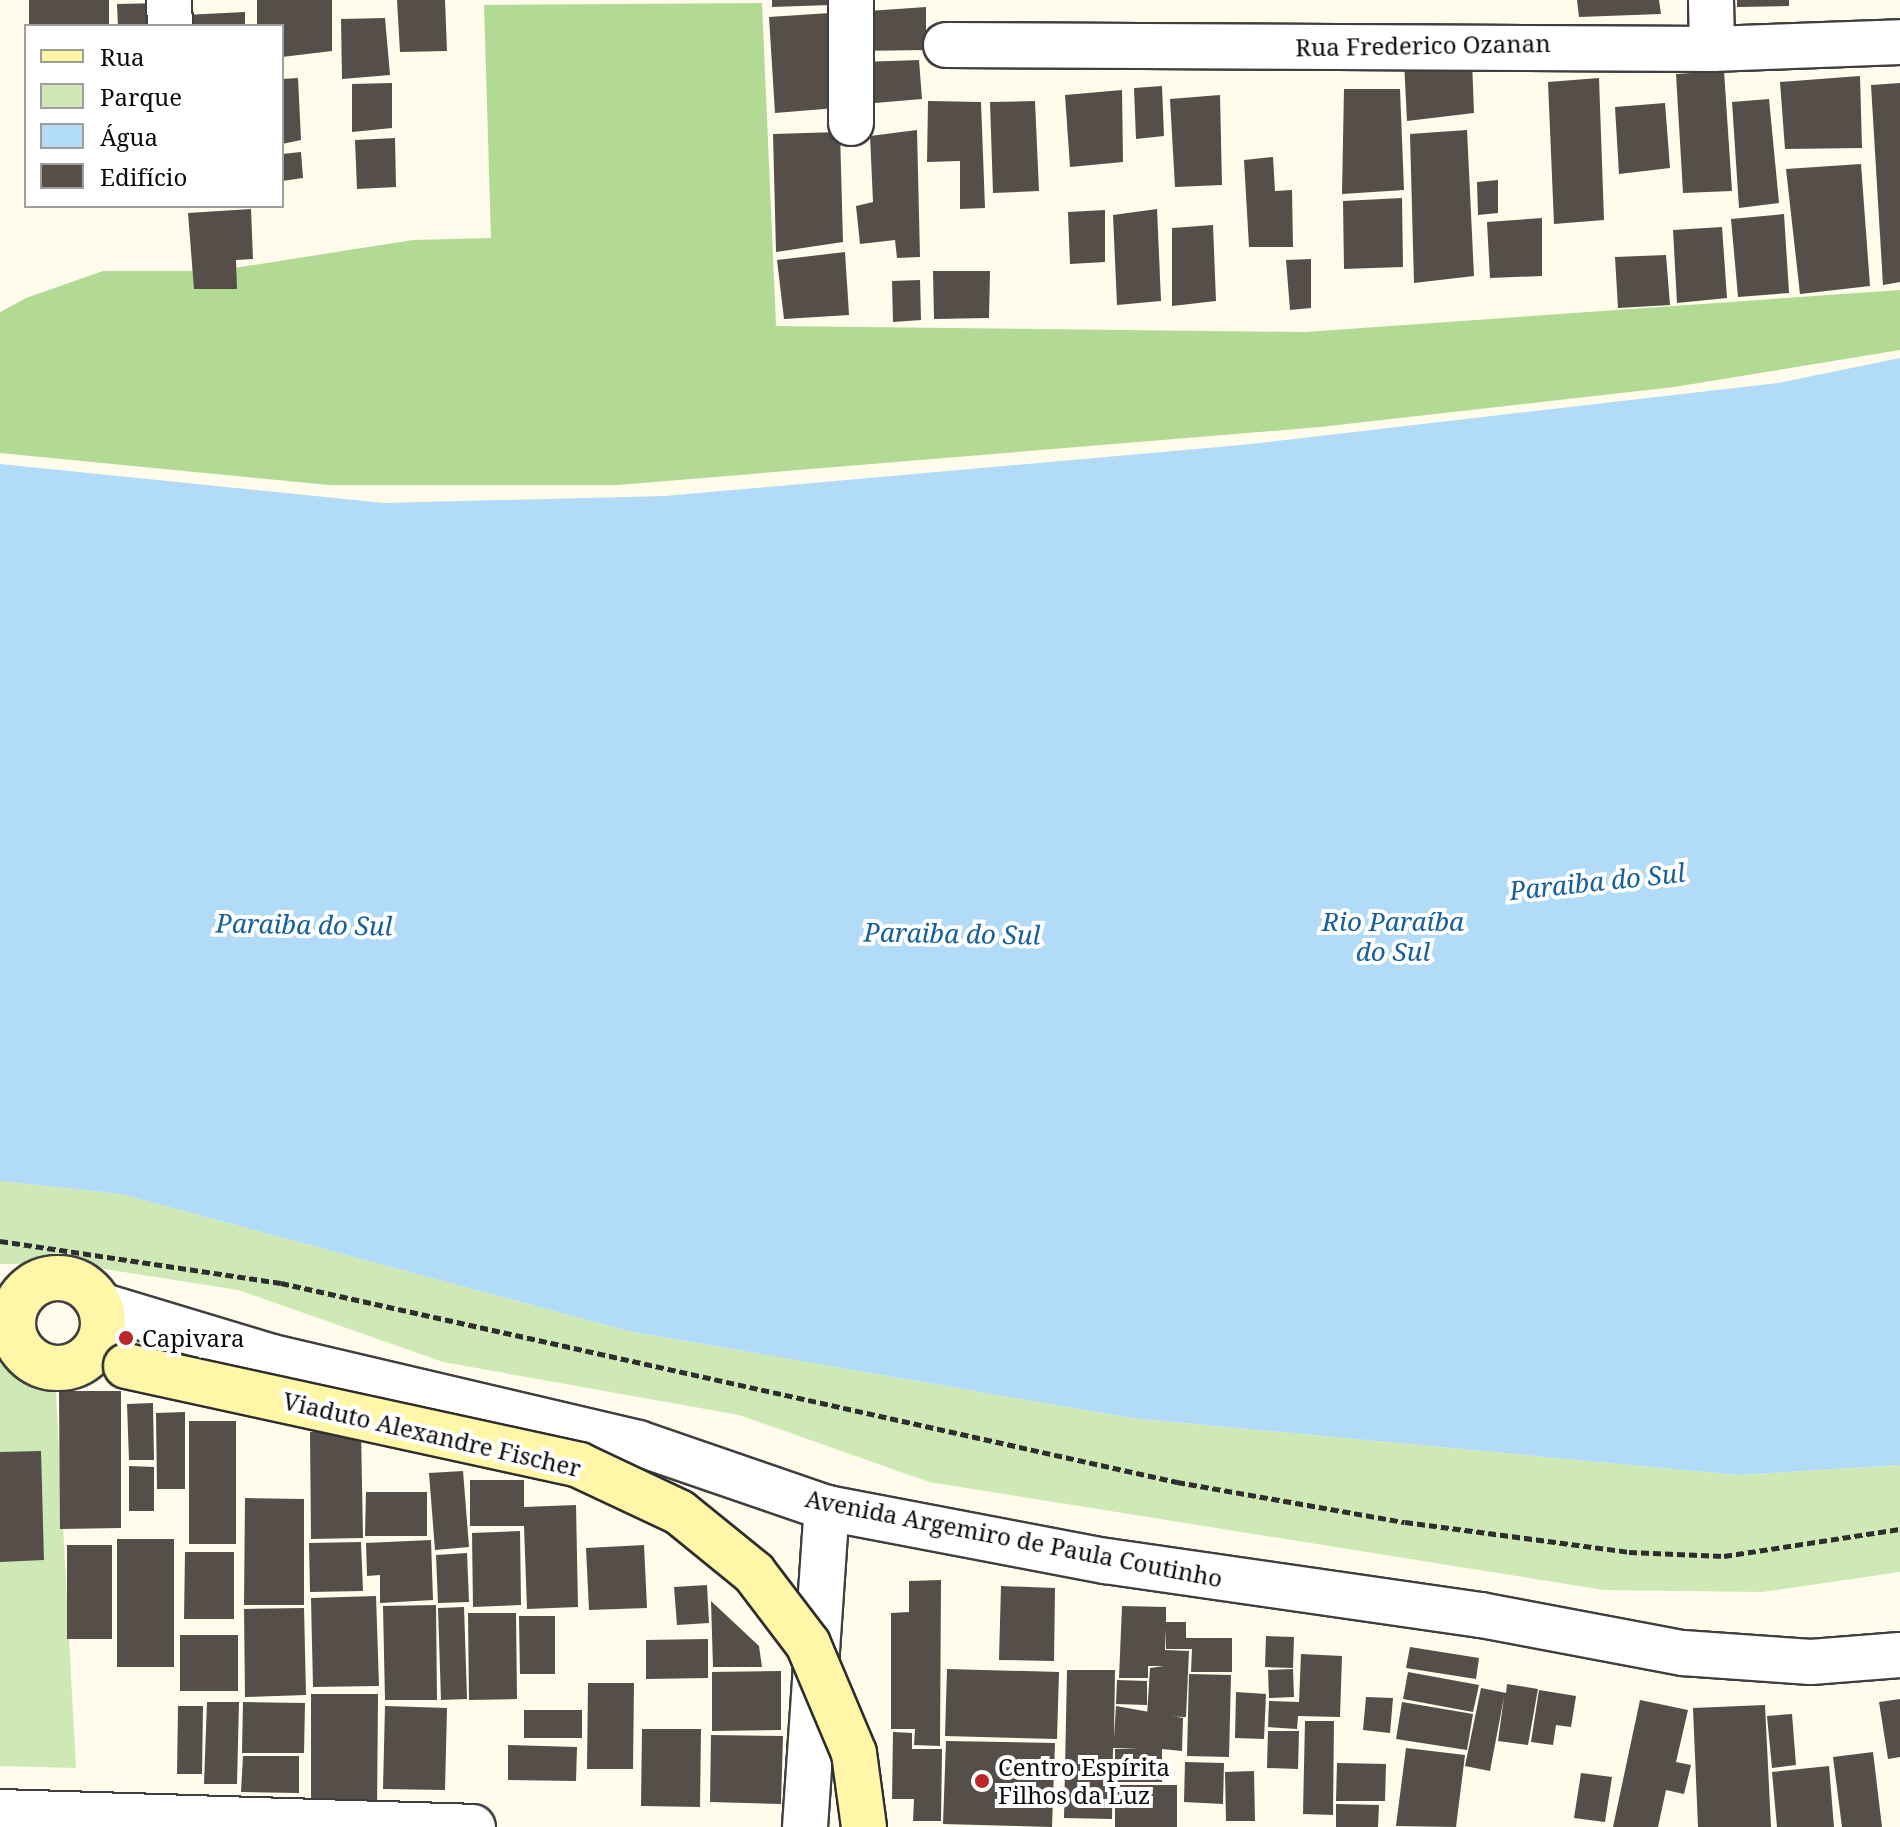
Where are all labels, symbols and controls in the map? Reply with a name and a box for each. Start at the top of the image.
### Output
legend [24,24,284,208]
street label: Rua Frederico Ozanan [1295,28,1551,62]
text: Rua [100,40,145,73]
text: Parque [100,80,182,113]
text: Água [100,120,158,153]
text: Edifício [100,160,187,193]
water label: Paraiba do Sul [1508,857,1686,907]
water label: Rio Paraíba do Sul [1322,906,1464,968]
water label: Paraiba do Sul [215,908,393,942]
water label: Paraiba do Sul [863,917,1041,951]
place label: Capivara [142,1324,244,1352]
marker: Capivara [117,1329,135,1347]
street label: Viaduto Alexandre Fischer [280,1386,584,1482]
street label: Avenida Argemiro de Paula Coutinho [803,1483,1225,1593]
place label: Centro Espírita Filhos da Luz [998,1753,1170,1809]
marker: Centro Espírita Filhos da Luz [973,1772,991,1790]

